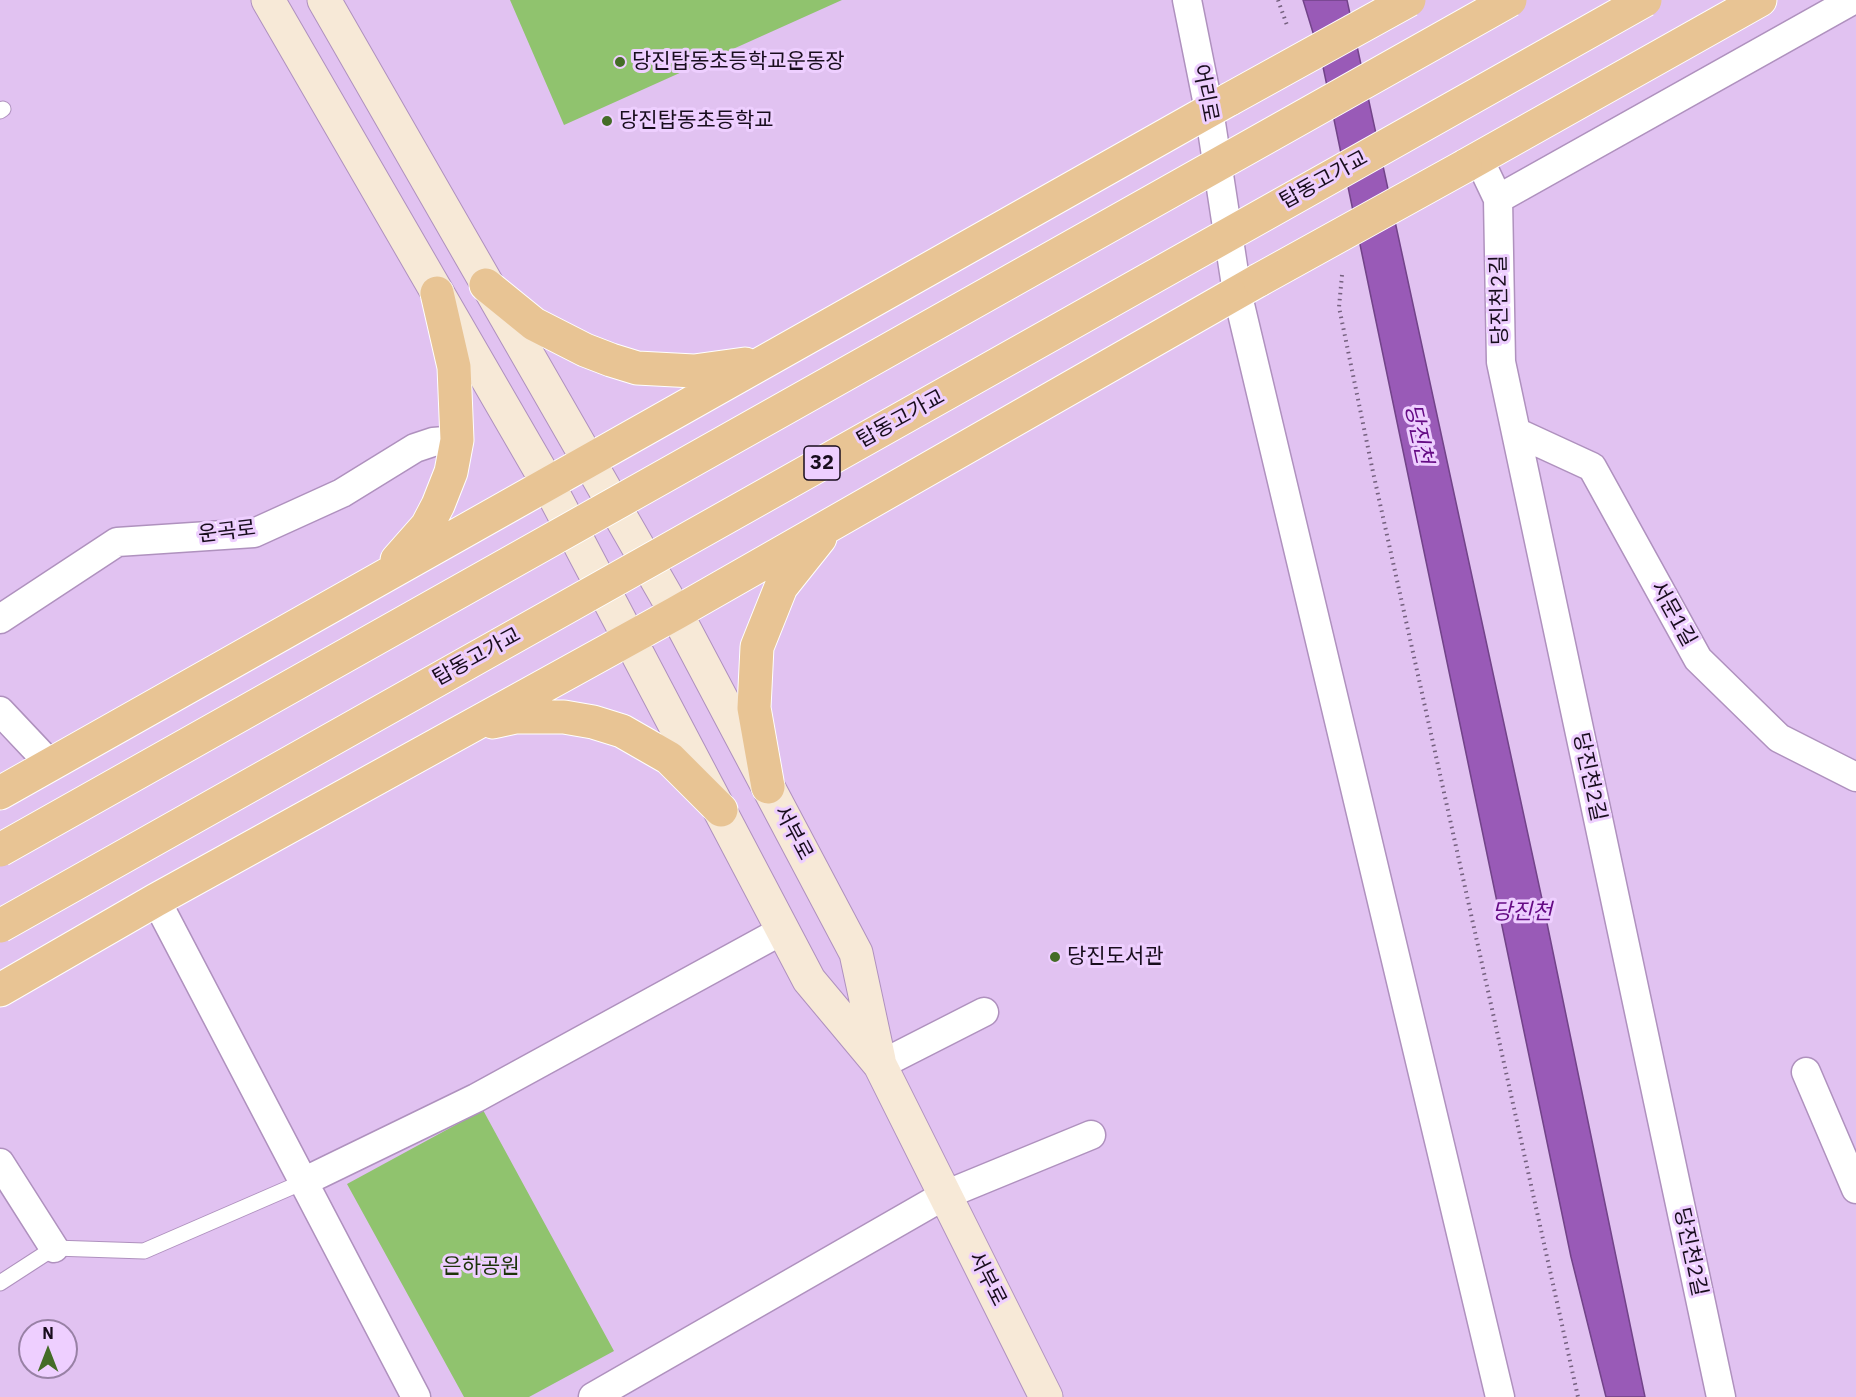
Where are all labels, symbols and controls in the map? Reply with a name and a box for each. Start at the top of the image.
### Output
place label: 당진탑동초등학교운동장 [632,49,845,75]
marker: 당진탑동초등학교운동장 [613,55,627,69]
street label: 어리로 [1187,62,1223,124]
place label: 당진탑동초등학교 [619,108,774,134]
marker: 당진탑동초등학교 [600,114,614,128]
street label: 탑동고가교 [1276,146,1372,214]
street label: 당진천2길 [1487,255,1513,345]
street label: 탑동고가교 [853,385,949,453]
water label: 당진천 [1399,402,1437,466]
road number: 32 [804,446,840,480]
street label: 운곡로 [197,516,257,548]
street label: 서문1길 [1645,577,1701,651]
street label: 탑동고가교 [429,623,525,691]
street label: 당진천2길 [1567,730,1611,824]
street label: 서부로 [768,801,818,865]
water label: 당진천 [1492,900,1552,926]
place label: 당진도서관 [1067,944,1164,970]
marker: 당진도서관 [1048,950,1062,964]
street label: 당진천2길 [1668,1205,1712,1299]
street label: 서부로 [963,1247,1011,1311]
park label: 은하공원 [442,1254,520,1280]
north arrow [18,1319,78,1379]
text: N [42,1323,54,1343]

